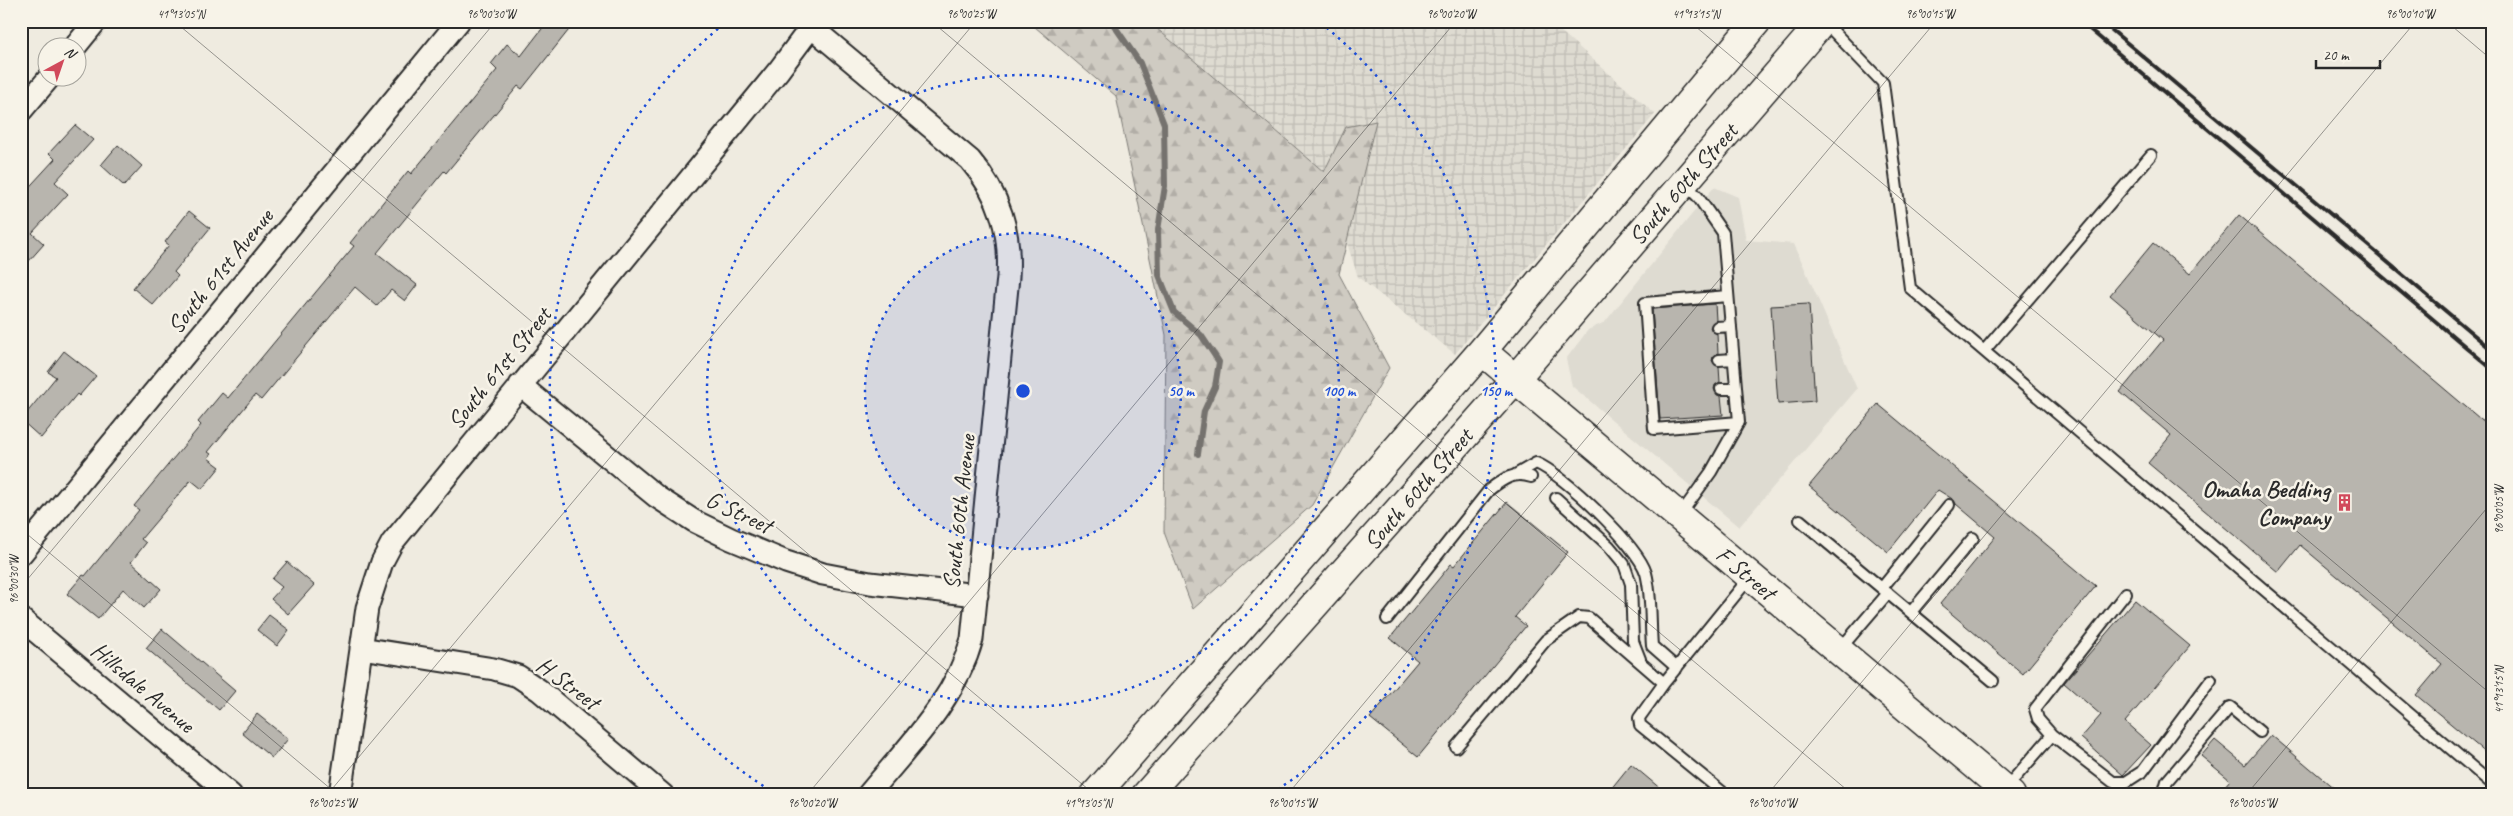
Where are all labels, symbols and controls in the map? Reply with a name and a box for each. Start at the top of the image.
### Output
text: 41°13'05"N [157,6,206,22]
text: 96°00'30"W [467,6,518,22]
text: 96°00'25"W [947,6,998,22]
text: 96°00'20"W [1427,6,1478,22]
text: 41°13'15"N [1672,6,1721,22]
text: 96°00'15"W [1906,6,1957,22]
text: 96°00'10"W [2386,6,2437,22]
north arrow [38,38,88,88]
scale bar [2316,38,2379,70]
text: N [61,43,81,63]
text: 20 m [2323,46,2350,65]
street label: South 60th Street [1622,115,1745,251]
street label: South 61st Avenue [160,201,281,340]
street label: South 61st Street [441,299,559,435]
centre of rings [1014,382,1032,400]
text: 50 m [1168,382,1195,401]
text: 100 m [1323,382,1357,401]
text: 150 m [1480,382,1514,401]
street label: South 60th Street [1357,420,1480,556]
street label: South 60th Avenue [936,431,982,591]
place label: Omaha Bedding Company [2202,474,2333,532]
text: 96°00'05"W [2491,483,2507,534]
street label: G Street [701,484,780,542]
building icon: Omaha Bedding Company [2334,493,2354,513]
street label: F Street [1710,539,1784,608]
text: 96°00'30"W [6,553,22,604]
street label: Hillsdale Avenue [85,635,203,741]
street label: H Street [531,650,608,718]
text: 41°13'15"N [2491,665,2507,714]
text: 96°00'25"W [308,795,359,811]
text: 96°00'20"W [788,795,839,811]
text: 41°13'05"N [1064,795,1113,811]
text: 96°00'15"W [1268,795,1319,811]
text: 96°00'10"W [1748,795,1799,811]
text: 96°00'05"W [2228,795,2279,811]

